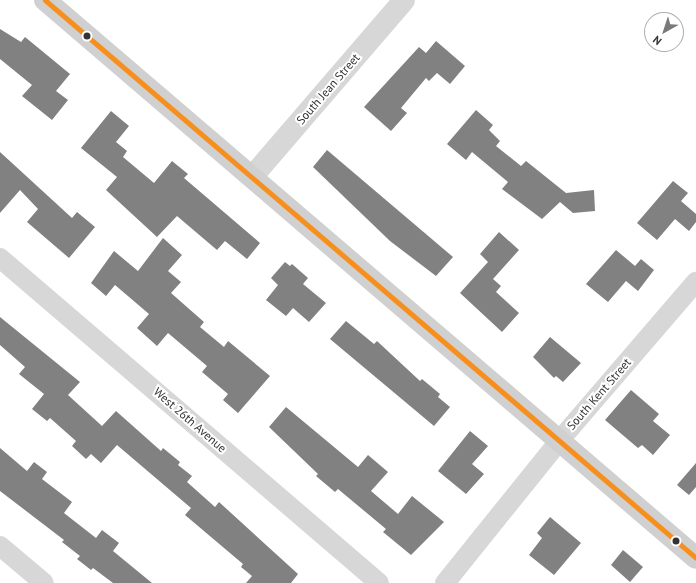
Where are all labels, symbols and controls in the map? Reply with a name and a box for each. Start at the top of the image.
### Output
north arrow [644,12,684,52]
unlabelled marker [82,31,92,41]
text: N [650,33,664,48]
street label: South Jean Street [293,51,363,127]
street label: South Kent Street [564,355,634,433]
street label: West 26th Avenue [150,384,230,456]
unlabelled marker [671,536,681,546]

